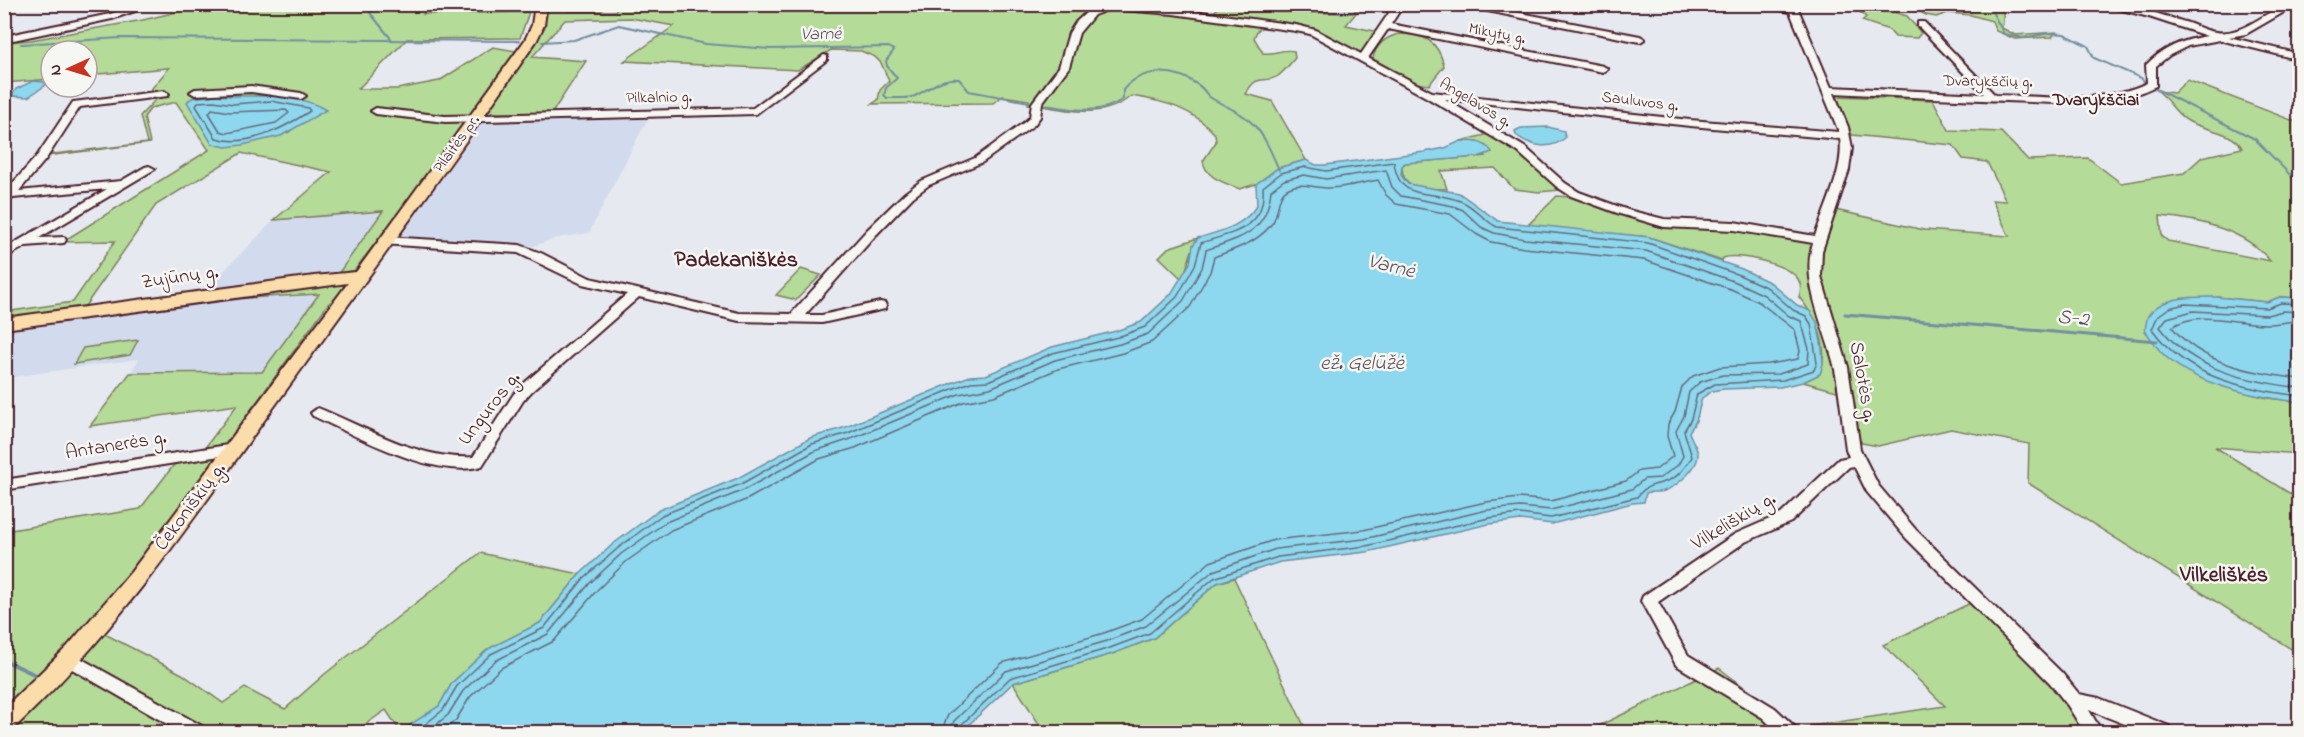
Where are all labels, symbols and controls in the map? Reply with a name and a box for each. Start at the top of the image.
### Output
street label: Mikytų g. [1467,17,1527,51]
water label: Varnė [800,22,843,48]
north arrow [39,39,99,99]
text: N [44,63,68,76]
street label: Dvarykščių g. [1942,69,2033,95]
street label: Angelavos g. [1434,72,1516,134]
street label: Pilkalnio g. [626,85,692,111]
street label: Sauluvos g. [1600,85,1680,119]
district label: Dvarykščiai [2052,88,2139,115]
street label: Pilaitės pr. [428,110,486,178]
district label: Padekaniškės [674,245,798,277]
water label: Varnė [1364,247,1419,288]
street label: Zujūnų g. [140,258,221,299]
water label: S-2 [2056,303,2092,335]
street label: Salotės g. [1840,339,1883,425]
water label: ež. Gelūžė [1320,349,1406,379]
street label: Unguros g. [452,365,529,453]
street label: Antanerės g. [63,424,169,469]
street label: Čekoniškių g. [148,457,235,558]
street label: Vilkeliškių g. [1685,485,1782,560]
district label: Vilkeliškės [2179,560,2268,592]

